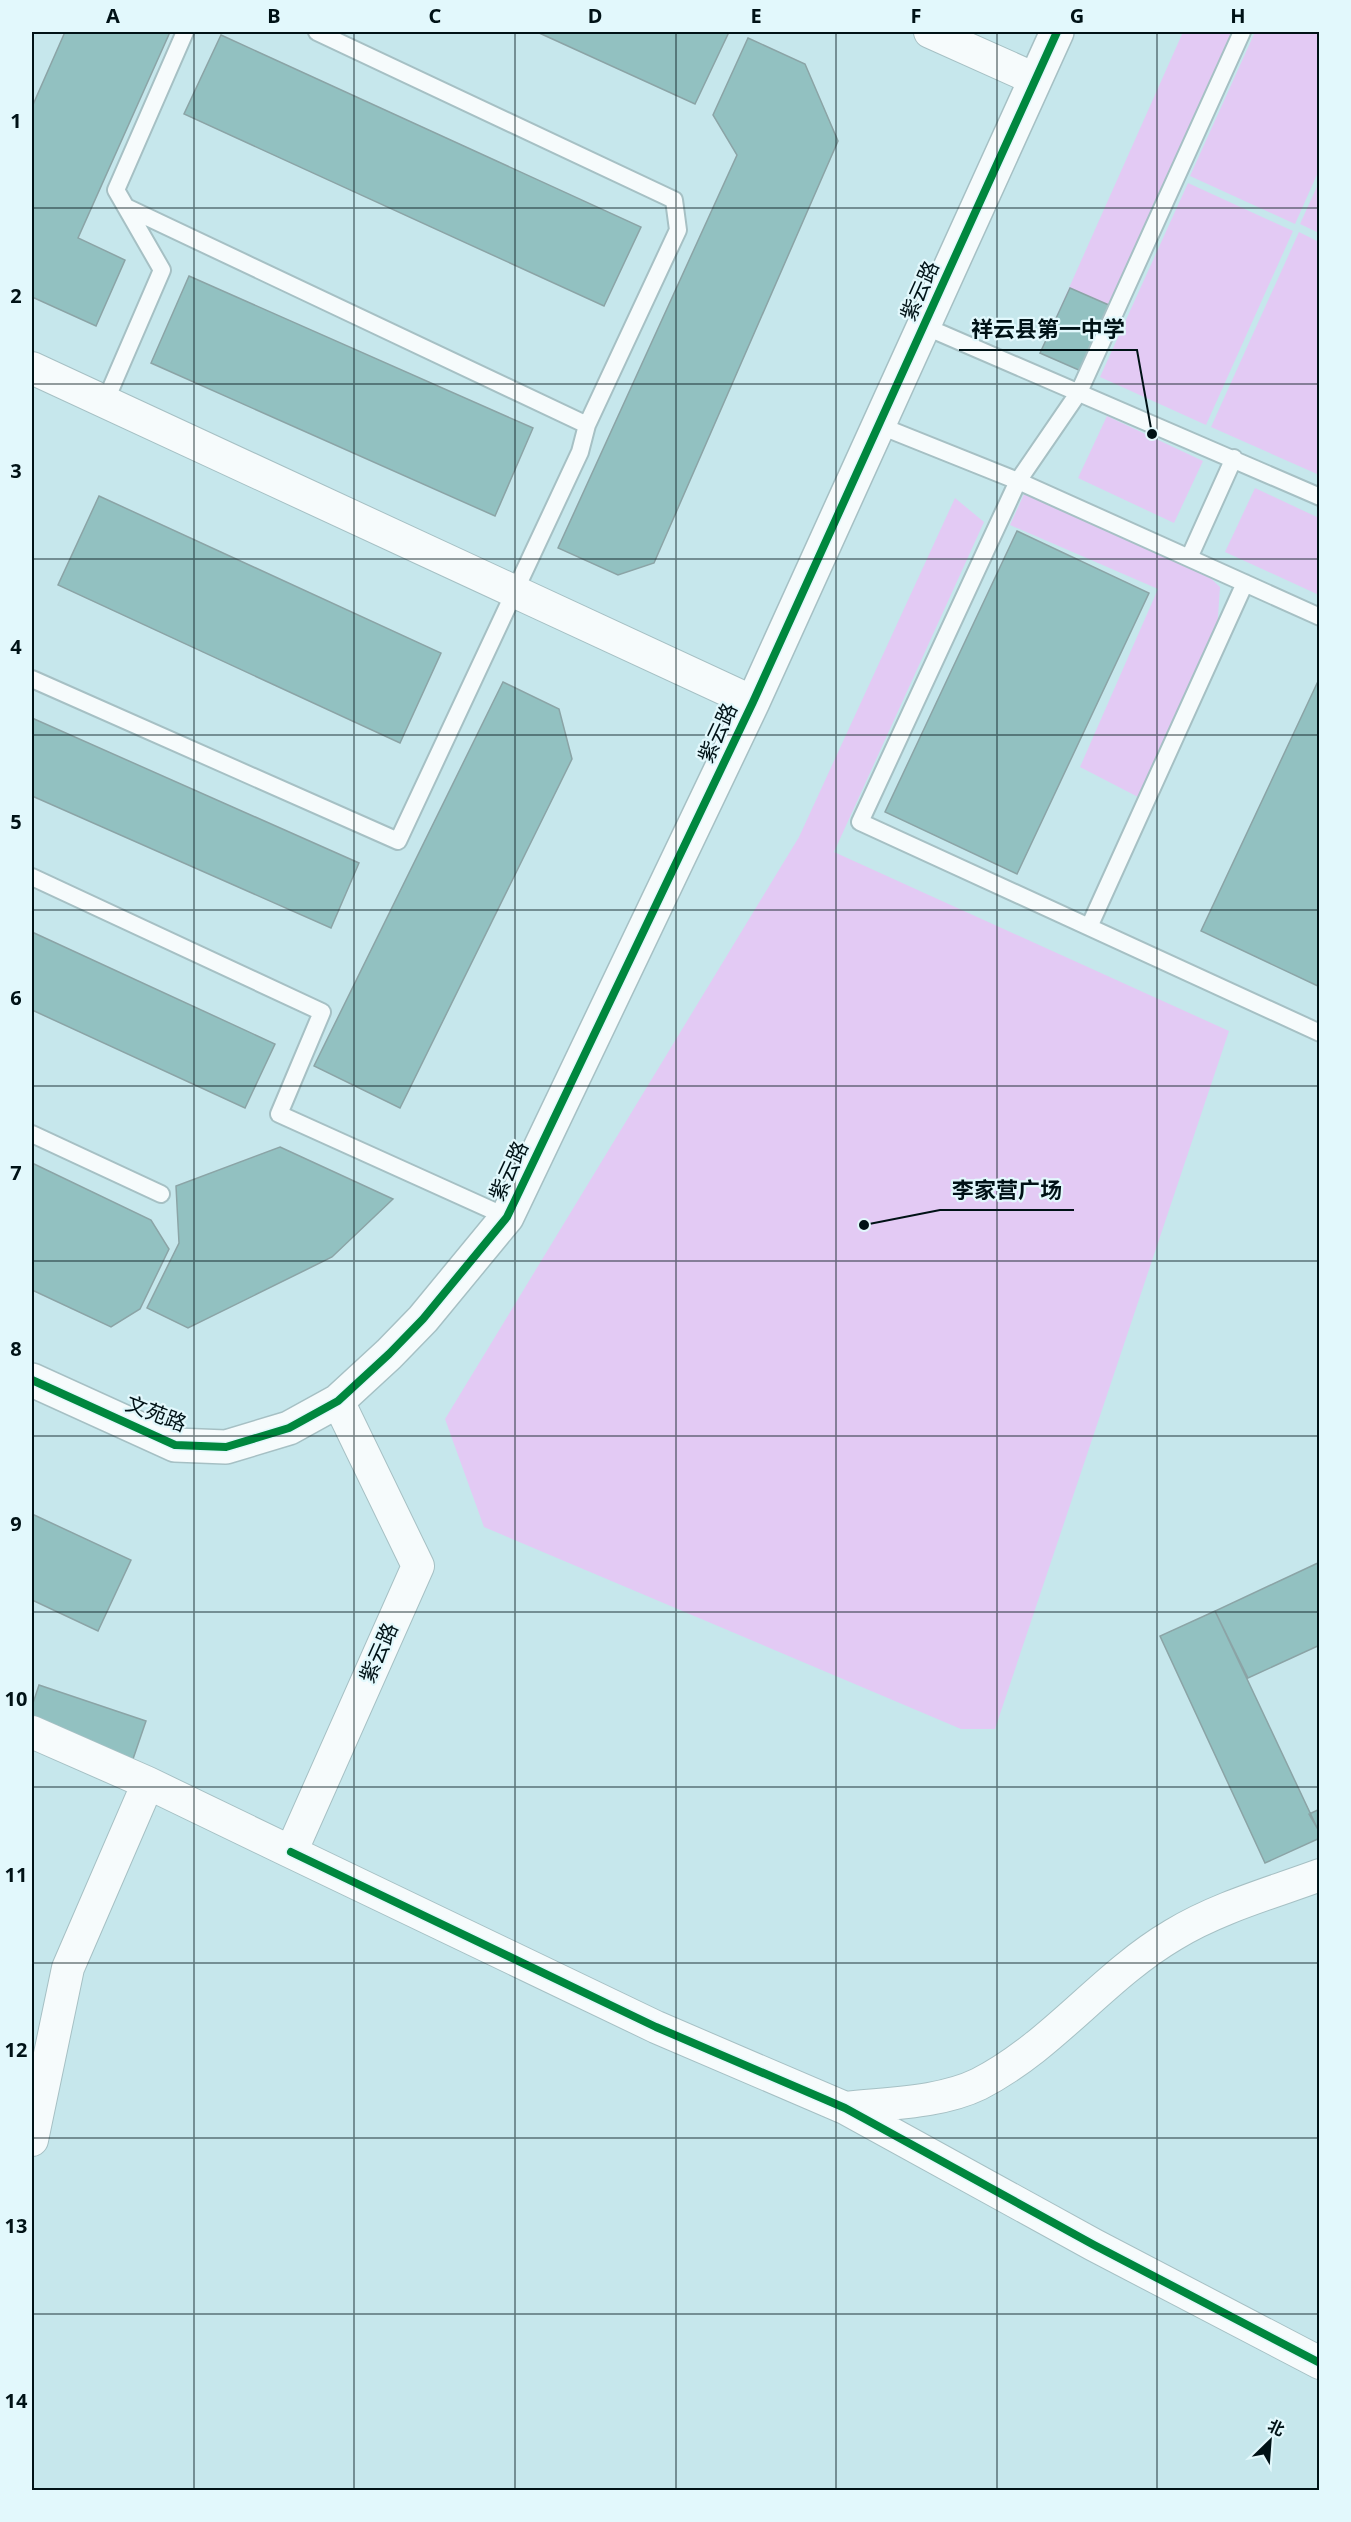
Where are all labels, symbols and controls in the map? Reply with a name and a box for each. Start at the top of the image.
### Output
text: A [106,2,120,29]
text: B [267,2,281,29]
text: C [429,2,442,29]
text: D [588,2,602,29]
text: E [750,2,762,29]
text: F [911,2,921,29]
text: G [1070,2,1084,29]
text: H [1230,2,1246,29]
text: 1 [10,107,22,134]
street label: 紫云路 [893,256,945,325]
text: 2 [10,282,22,309]
callout: 祥云县第一中学 [959,310,1137,350]
text: 祥云县第一中学 [971,313,1125,343]
text: 3 [10,457,22,484]
text: 4 [10,633,22,660]
street label: 紫云路 [691,698,743,767]
text: 5 [10,808,22,835]
text: 6 [10,984,22,1011]
street label: 紫云路 [482,1136,534,1205]
text: 7 [10,1159,22,1186]
callout: 李家营广场 [940,1170,1074,1210]
text: 李家营广场 [952,1174,1062,1204]
text: 8 [10,1335,22,1362]
street label: 文苑路 [122,1389,191,1437]
text: 9 [10,1510,22,1537]
street label: 紫云路 [352,1618,404,1687]
text: 10 [5,1685,27,1712]
text: 11 [5,1861,27,1888]
text: 12 [5,2036,27,2063]
text: 13 [5,2212,27,2239]
text: 14 [5,2387,28,2414]
north arrow [1240,2411,1300,2471]
text: 北 [1264,2414,1288,2441]

